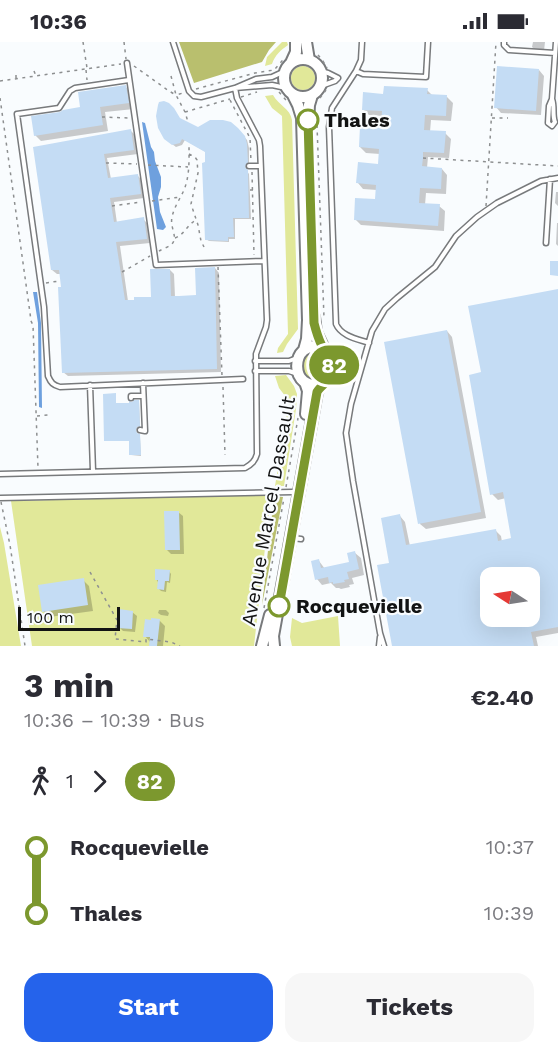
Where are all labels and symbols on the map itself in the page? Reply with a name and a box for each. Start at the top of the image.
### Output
place label: Thales [324,108,390,132]
marker: Thales [297,109,319,131]
line badge: 82 [307,346,361,384]
street label: Avenue Marcel Dassault [236,393,300,628]
north arrow [480,567,540,627]
place label: Rocquevielle [296,594,422,618]
marker: Rocquevielle [268,595,290,617]
scale bar [18,604,120,632]

